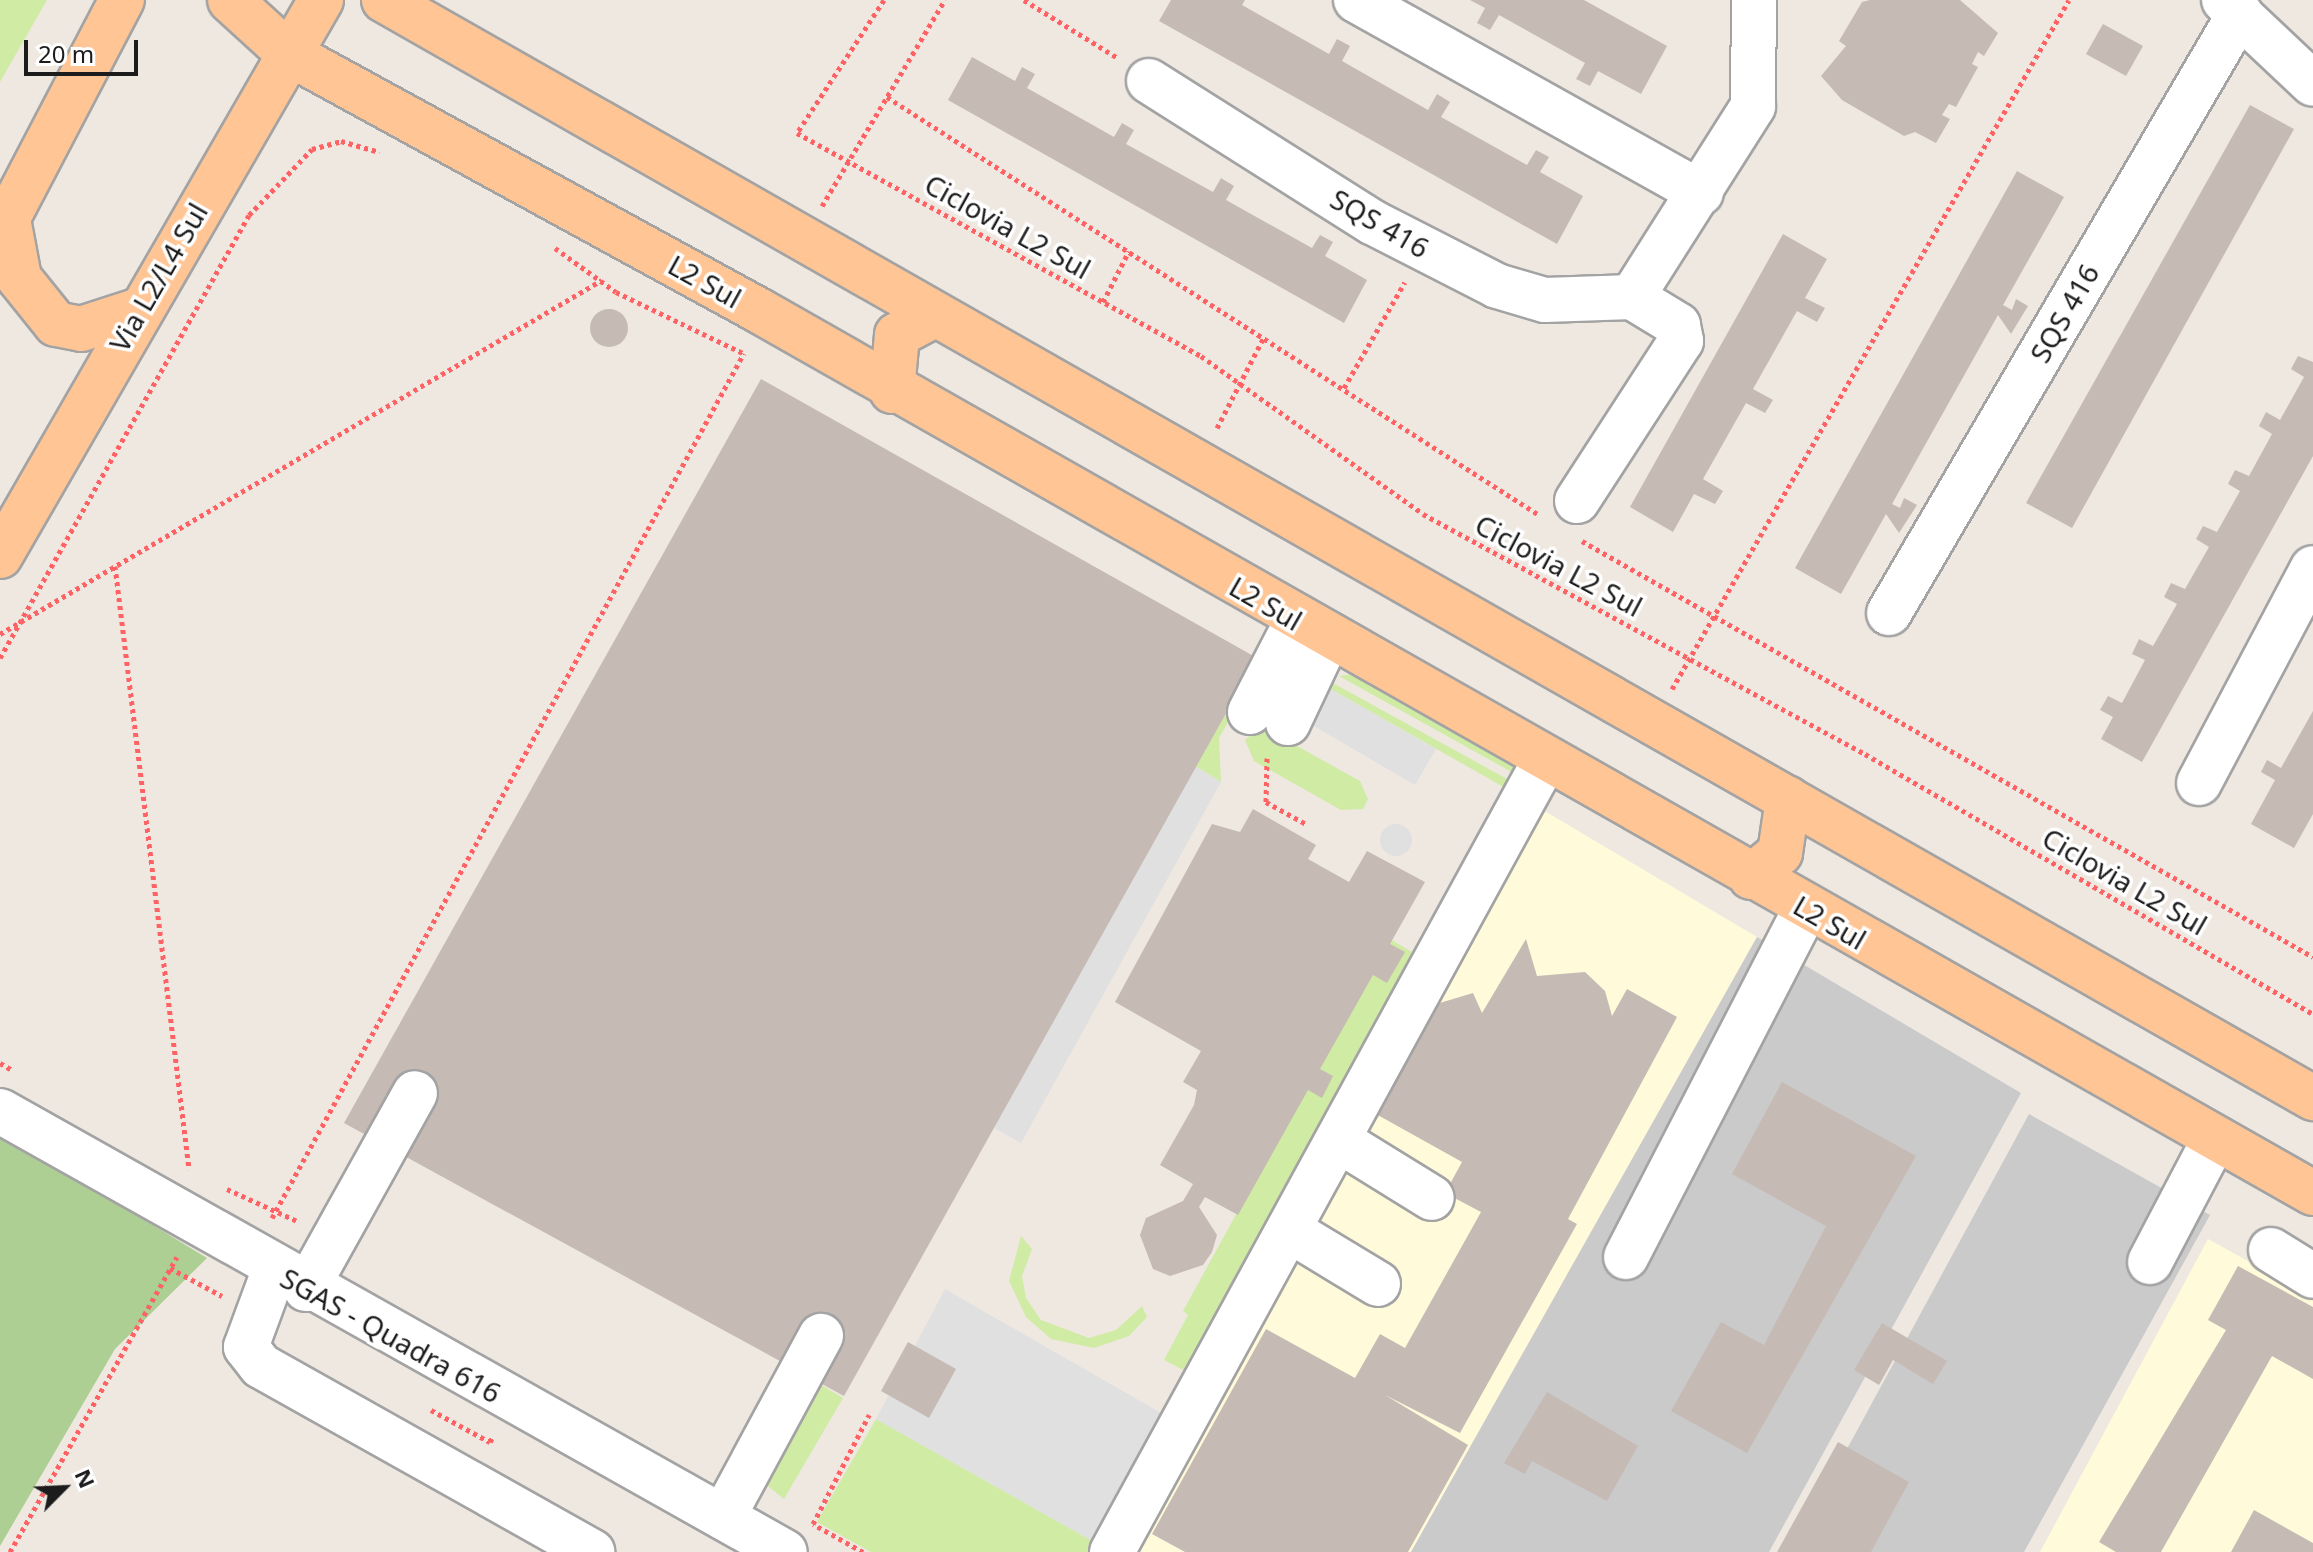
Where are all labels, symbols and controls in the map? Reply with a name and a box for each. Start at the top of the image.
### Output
scale bar [28,24,142,74]
text: 20 m [38,37,94,70]
street label: Ciclovia L2 Sul [919,167,1097,285]
street label: SQS 416 [1325,181,1435,265]
street label: Via L2/L4 Sul [102,197,214,357]
street label: L2 Sul [663,247,747,315]
street label: SQS 416 [2022,258,2106,368]
street label: Ciclovia L2 Sul [1470,507,1648,623]
street label: L2 Sul [1224,569,1308,637]
street label: Ciclovia L2 Sul [2037,820,2213,942]
street label: L2 Sul [1788,888,1872,956]
street label: SGAS - Quadra 616 [275,1260,507,1410]
north arrow [24,1448,104,1528]
text: N [69,1464,103,1493]

